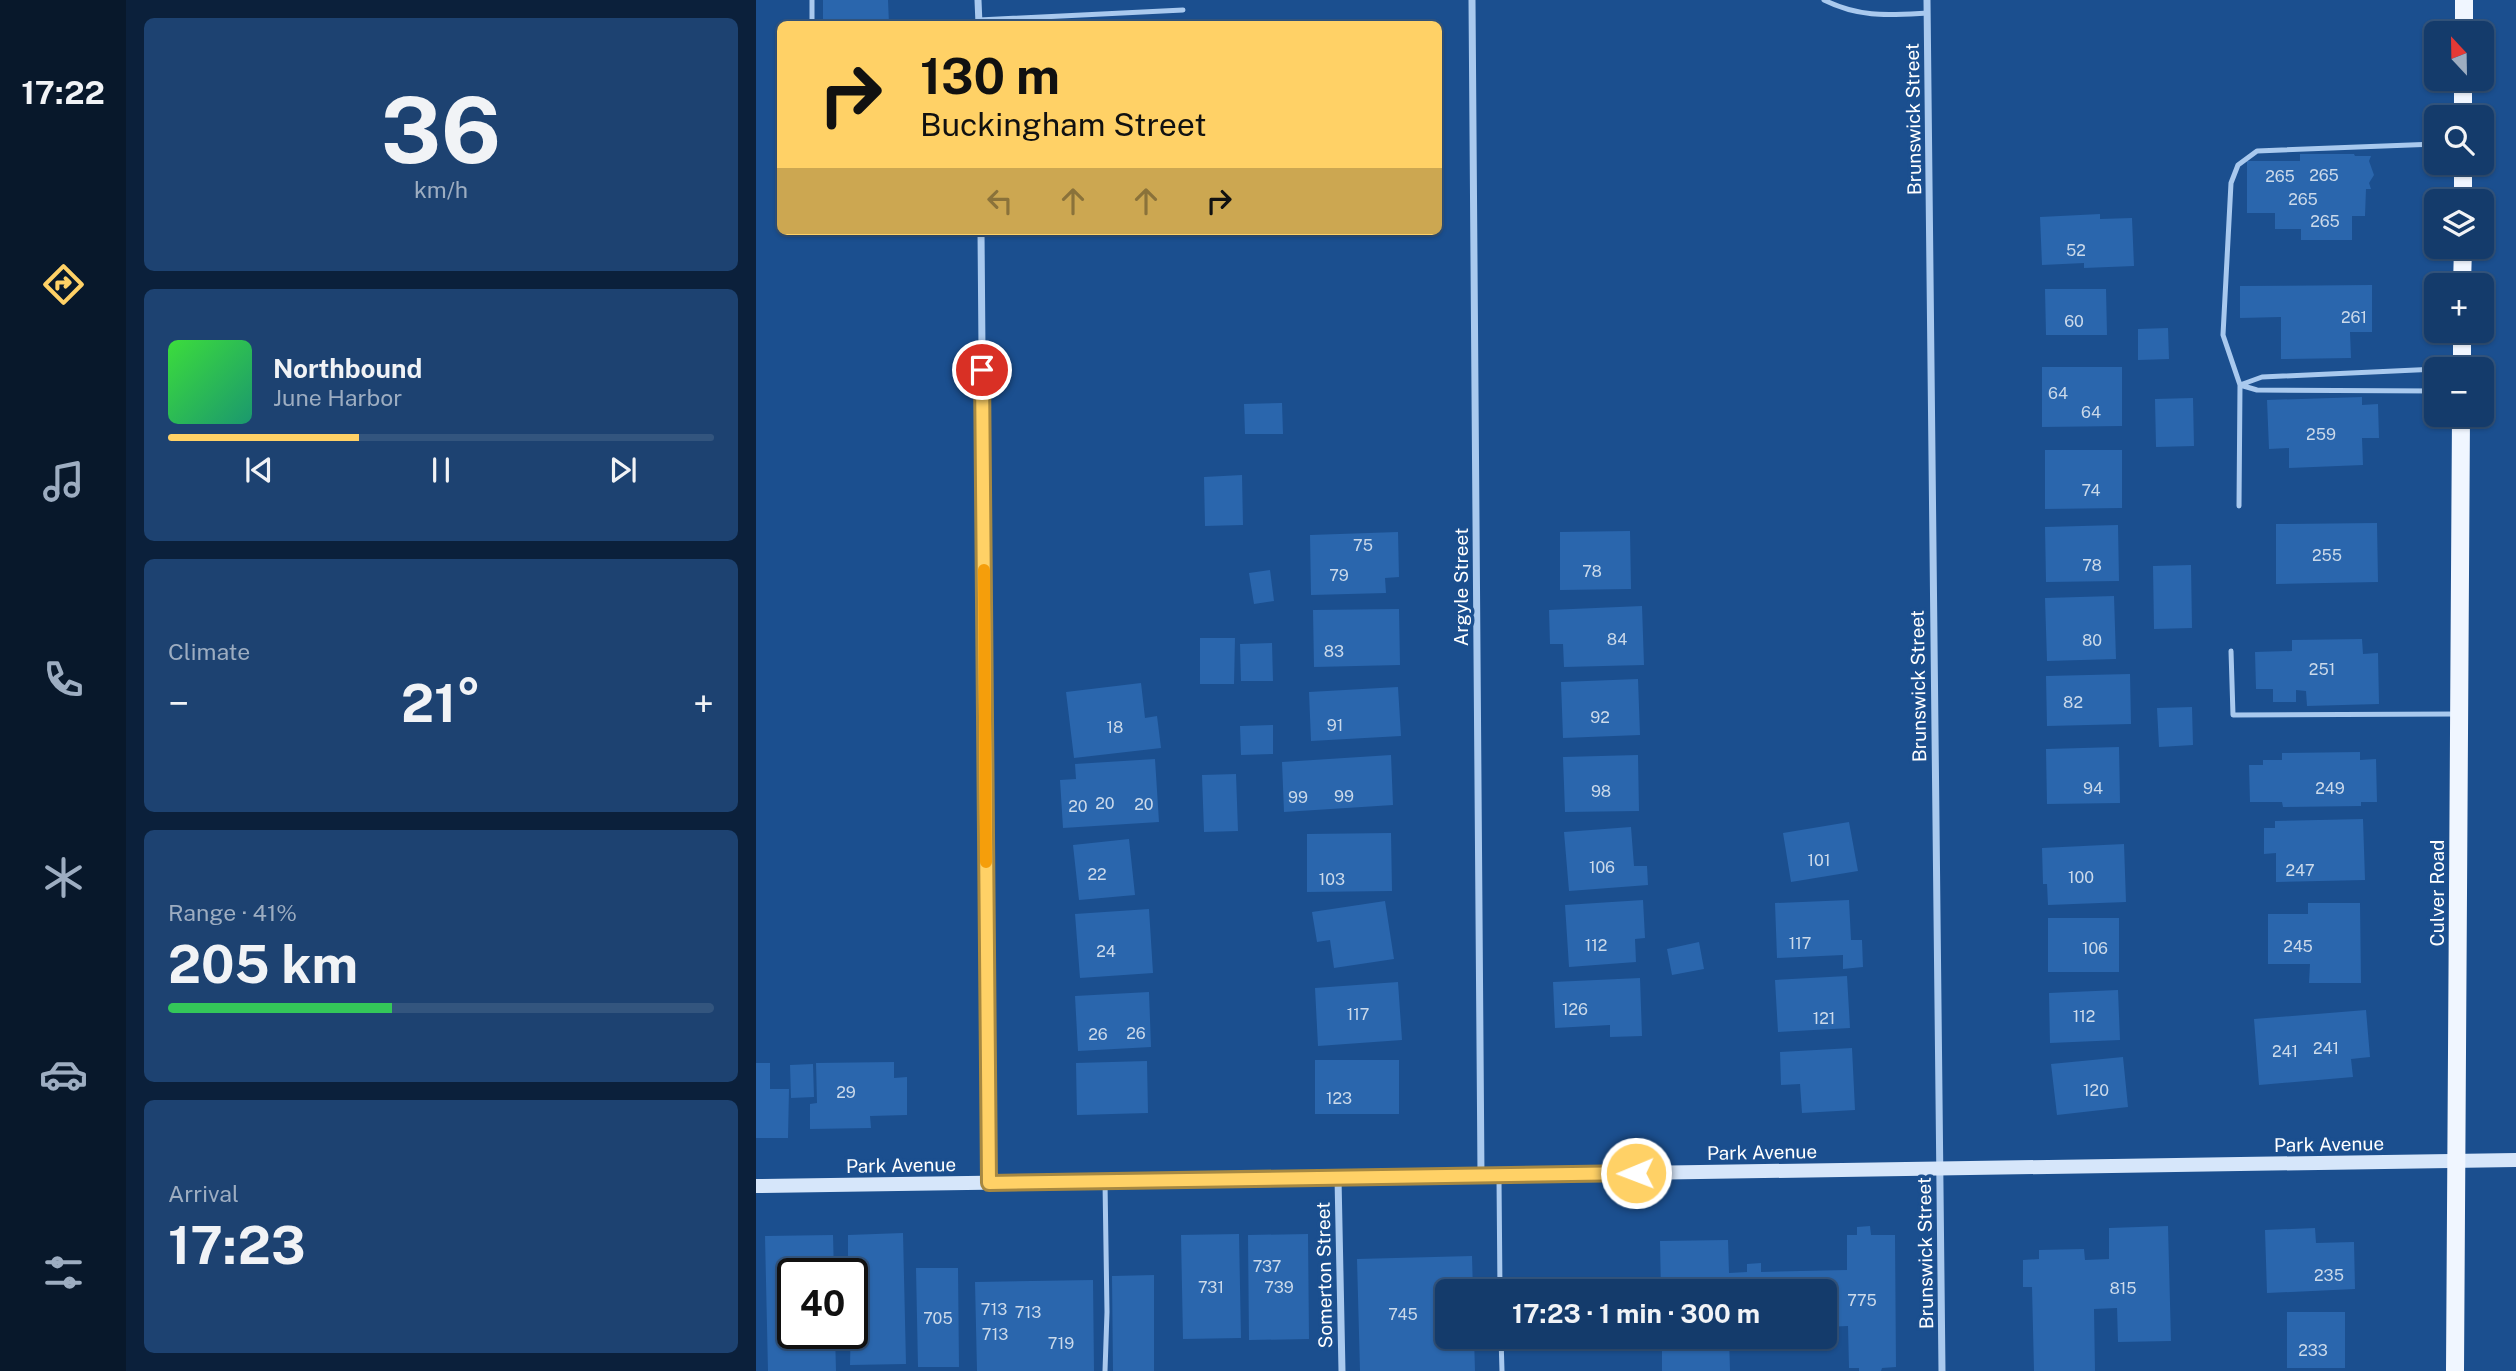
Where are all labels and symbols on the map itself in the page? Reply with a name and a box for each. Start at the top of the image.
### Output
north arrow [2424,21,2494,91]
street label: Brunswick Street [1901,43,1925,195]
house number: 265 [2309,166,2339,185]
house number: 265 [2265,167,2295,186]
house number: 265 [2288,190,2318,209]
house number: 265 [2310,212,2340,231]
house number: 52 [2066,241,2086,260]
house number: 261 [2341,308,2367,327]
house number: 60 [2064,312,2084,331]
pin [952,340,1012,400]
house number: 64 [2048,384,2068,403]
house number: 64 [2081,403,2101,422]
house number: 259 [2306,425,2336,444]
house number: 74 [2081,481,2101,500]
street label: Argyle Street [1450,528,1472,646]
house number: 75 [1353,536,1373,555]
house number: 255 [2312,546,2342,565]
house number: 78 [2082,556,2102,575]
house number: 78 [1582,562,1602,581]
house number: 79 [1329,566,1349,585]
street label: Brunswick Street [1906,610,1930,762]
house number: 84 [1607,630,1627,649]
house number: 80 [2082,631,2102,650]
house number: 83 [1324,642,1344,661]
house number: 251 [2309,660,2335,679]
house number: 82 [2063,693,2083,712]
house number: 92 [1590,708,1610,727]
house number: 91 [1327,716,1343,735]
house number: 18 [1107,718,1123,737]
house number: 94 [2083,779,2103,798]
house number: 249 [2315,779,2345,798]
house number: 98 [1591,782,1611,801]
house number: 99 [1334,787,1354,806]
house number: 99 [1288,788,1308,807]
house number: 20 [1095,794,1115,813]
house number: 20 [1134,795,1154,814]
house number: 20 [1068,797,1088,816]
street label: Culver Road [2426,840,2448,946]
house number: 101 [1808,851,1830,870]
house number: 106 [1589,858,1615,877]
house number: 247 [2285,861,2315,880]
house number: 22 [1087,865,1107,884]
house number: 100 [2068,868,2094,887]
house number: 103 [1319,870,1345,889]
house number: 117 [1789,934,1811,953]
house number: 112 [1585,936,1607,955]
house number: 245 [2283,937,2313,956]
house number: 106 [2082,939,2108,958]
house number: 24 [1096,942,1116,961]
house number: 126 [1562,1000,1588,1019]
house number: 117 [1347,1005,1369,1024]
house number: 112 [2073,1007,2095,1026]
house number: 121 [1813,1009,1835,1028]
house number: 26 [1126,1024,1146,1043]
house number: 26 [1088,1025,1108,1044]
house number: 241 [2313,1039,2339,1058]
house number: 241 [2272,1042,2298,1061]
house number: 120 [2083,1081,2109,1100]
house number: 29 [836,1083,856,1102]
house number: 123 [1326,1089,1352,1108]
street label: Park Avenue [2274,1132,2384,1156]
position arrow [1599,1136,1673,1210]
street label: Park Avenue [1707,1140,1817,1164]
street label: Park Avenue [846,1153,956,1177]
street label: Brunswick Street [1913,1177,1937,1329]
street label: Somerton Street [1312,1201,1336,1349]
house number: 737 [1253,1257,1281,1276]
speed limit sign: 40 [777,1258,868,1349]
house number: 235 [2314,1266,2344,1285]
house number: 731 [1198,1278,1224,1297]
house number: 739 [1264,1278,1294,1297]
house number: 815 [2109,1279,2137,1298]
house number: 775 [1847,1291,1877,1310]
house number: 713 [981,1300,1007,1319]
house number: 713 [1015,1303,1041,1322]
house number: 745 [1388,1305,1418,1324]
house number: 705 [923,1309,953,1328]
house number: 713 [982,1325,1008,1344]
house number: 719 [1048,1334,1074,1353]
house number: 233 [2298,1341,2328,1360]

